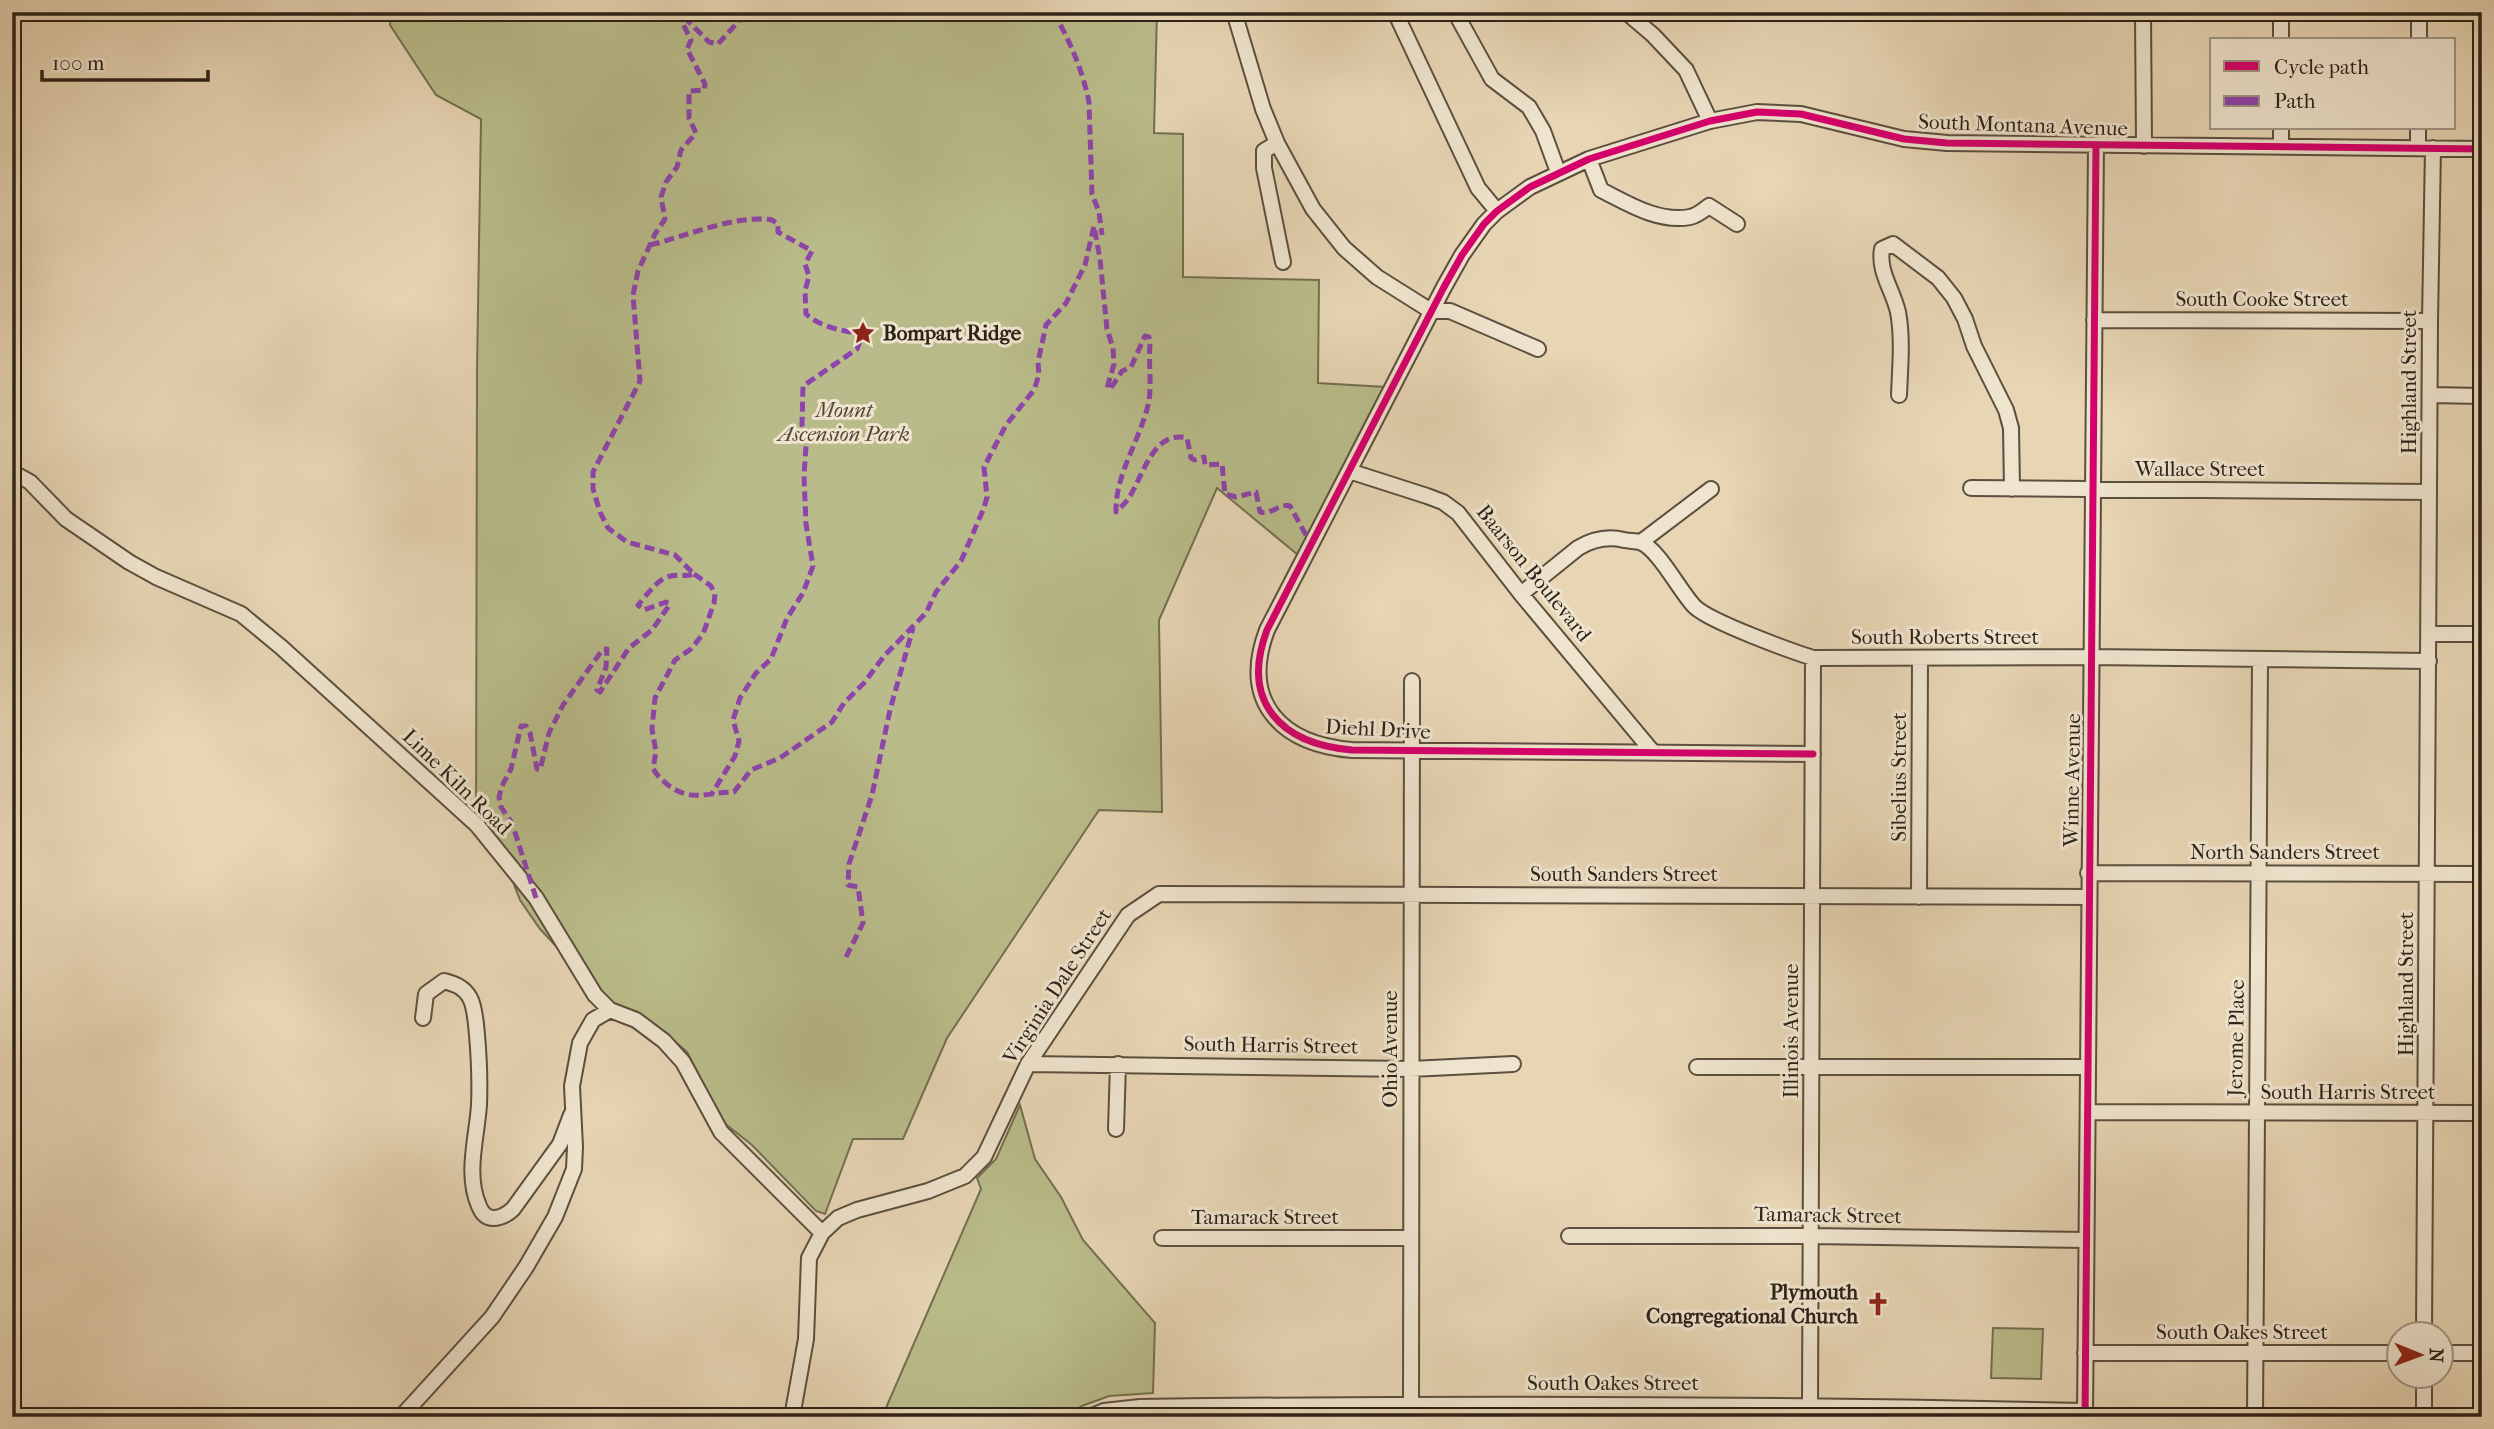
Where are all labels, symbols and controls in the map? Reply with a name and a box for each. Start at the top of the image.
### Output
scale bar [42,38,208,82]
legend [2210,38,2456,130]
text: 100 m [52,51,105,75]
text: Cycle path [2274,55,2369,79]
text: Path [2274,89,2316,113]
street label: South Montana Avenue [1918,109,2128,141]
street label: South Cooke Street [2175,287,2349,311]
street label: Highland Street [2397,309,2421,454]
place icon: Bompart Ridge [849,319,877,347]
place label: Bompart Ridge [883,321,1022,345]
park label: Mount Ascension Park [775,398,910,446]
street label: Wallace Street [2134,457,2265,481]
street label: Baarson Boulevard [1472,500,1597,647]
street label: South Roberts Street [1851,625,2040,649]
street label: Sibelius Street [1887,712,1911,842]
street label: Winne Avenue [2059,713,2085,848]
street label: Diehl Drive [1325,714,1431,744]
street label: Lime Kiln Road [398,724,517,840]
street label: North Sanders Street [2190,840,2380,864]
street label: South Sanders Street [1530,862,1718,886]
street label: Virginia Dale Street [997,903,1116,1069]
street label: Highland Street [2394,911,2418,1056]
street label: Illinois Avenue [1779,964,1803,1098]
street label: Jerome Place [2223,979,2249,1099]
street label: Ohio Avenue [1378,990,1402,1108]
street label: South Harris Street [1183,1031,1359,1059]
street label: South Harris Street [2261,1080,2436,1104]
street label: Tamarack Street [1754,1202,1903,1228]
street label: Tamarack Street [1191,1205,1339,1229]
place label: Plymouth Congregational Church [1646,1280,1858,1328]
church icon: Plymouth Congregational Church [1864,1290,1892,1318]
street label: South Oakes Street [2156,1320,2328,1344]
north arrow [2386,1320,2456,1390]
text: N [2425,1348,2447,1363]
street label: South Oakes Street [1527,1371,1699,1395]

